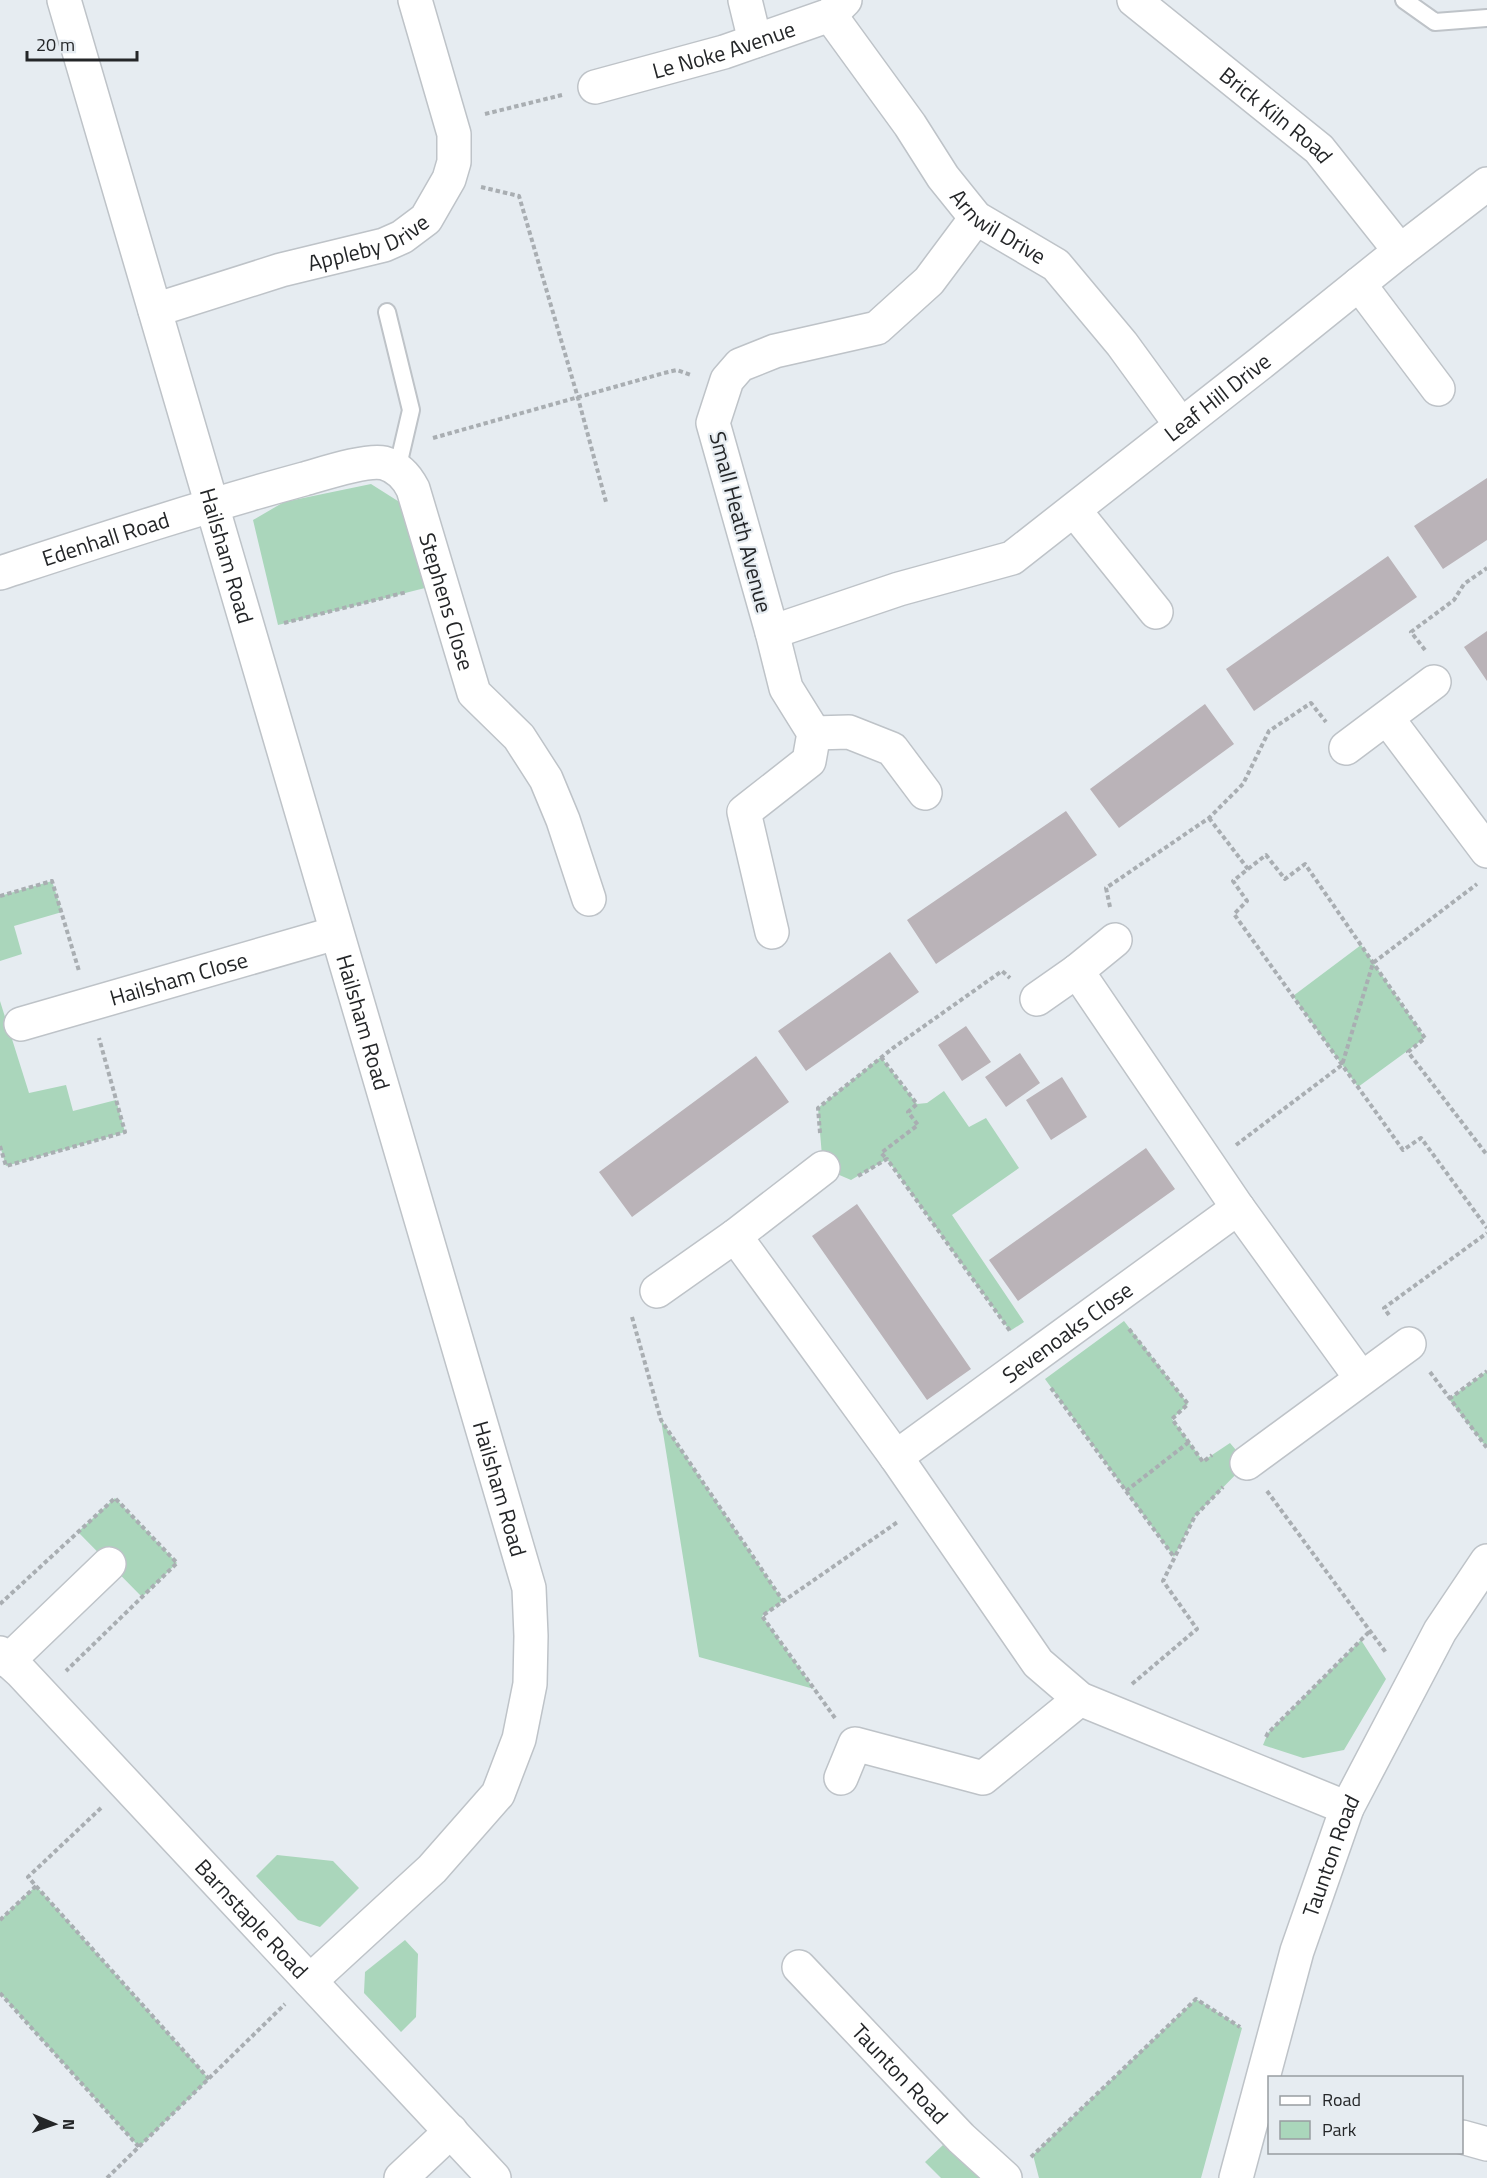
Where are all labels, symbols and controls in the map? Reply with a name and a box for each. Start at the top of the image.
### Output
street label: Le Noke Avenue [649,11,800,88]
scale bar [27,24,136,62]
text: 20 m [36,31,75,58]
street label: Brick Kiln Road [1212,58,1341,171]
street label: Arnwil Drive [942,181,1053,273]
street label: Appleby Drive [304,205,436,280]
street label: Leaf Hill Drive [1156,344,1278,450]
street label: Small Heath Avenue [700,428,782,616]
street label: Hailsham Road [191,484,263,628]
street label: Edenhall Road [38,502,174,575]
street label: Stephens Close [410,529,483,675]
street label: Hailsham Close [106,942,252,1015]
street label: Hailsham Road [327,950,399,1094]
street label: Sevenoaks Close [995,1273,1140,1391]
street label: Hailsham Road [464,1417,536,1560]
street label: Taunton Road [1293,1788,1368,1922]
street label: Barnstaple Road [187,1851,316,1986]
street label: Taunton Road [844,2016,956,2132]
legend [1268,2076,1463,2154]
text: Road [1322,2086,1361,2113]
north arrow [24,2094,84,2154]
text: Park [1322,2116,1357,2143]
text: N [57,2119,81,2130]

